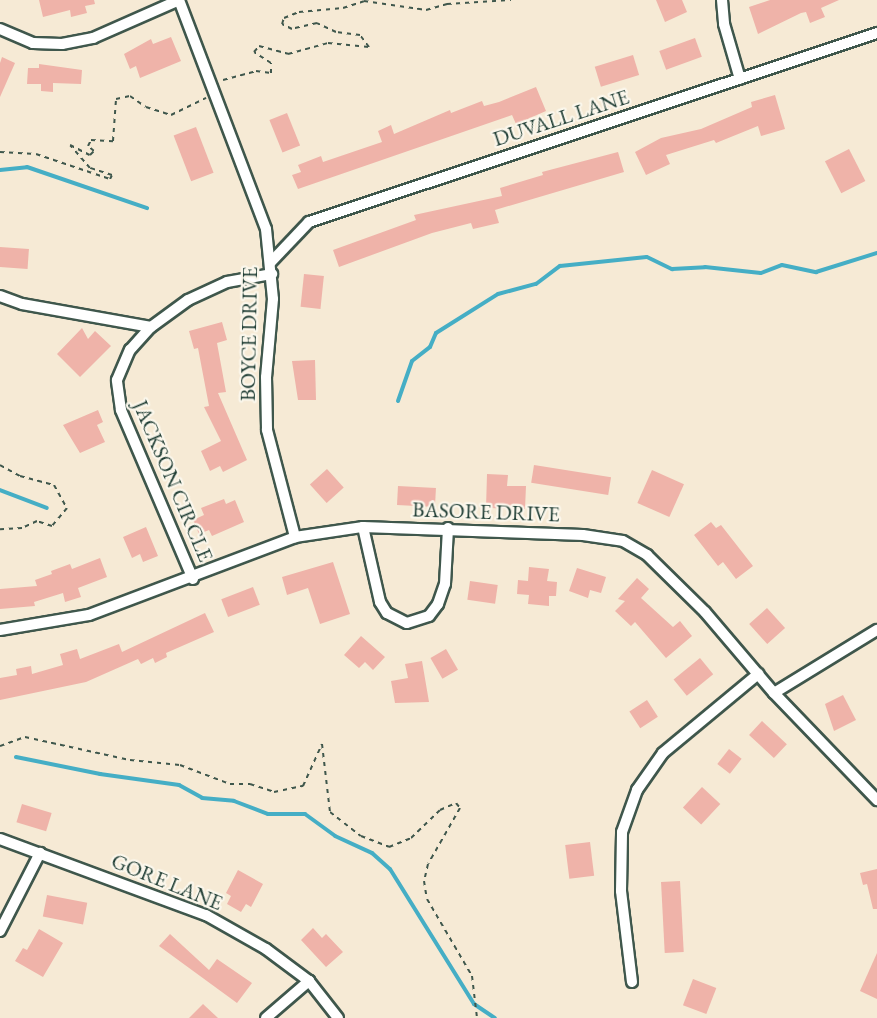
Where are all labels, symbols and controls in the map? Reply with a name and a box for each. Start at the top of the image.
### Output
street label: DUVALL LANE [490,84,632,152]
street label: BOYCE DRIVE [235,267,263,401]
street label: JACKSON CIRCLE [128,396,218,566]
street label: BASORE DRIVE [412,497,560,527]
street label: GORE LANE [108,848,226,916]

